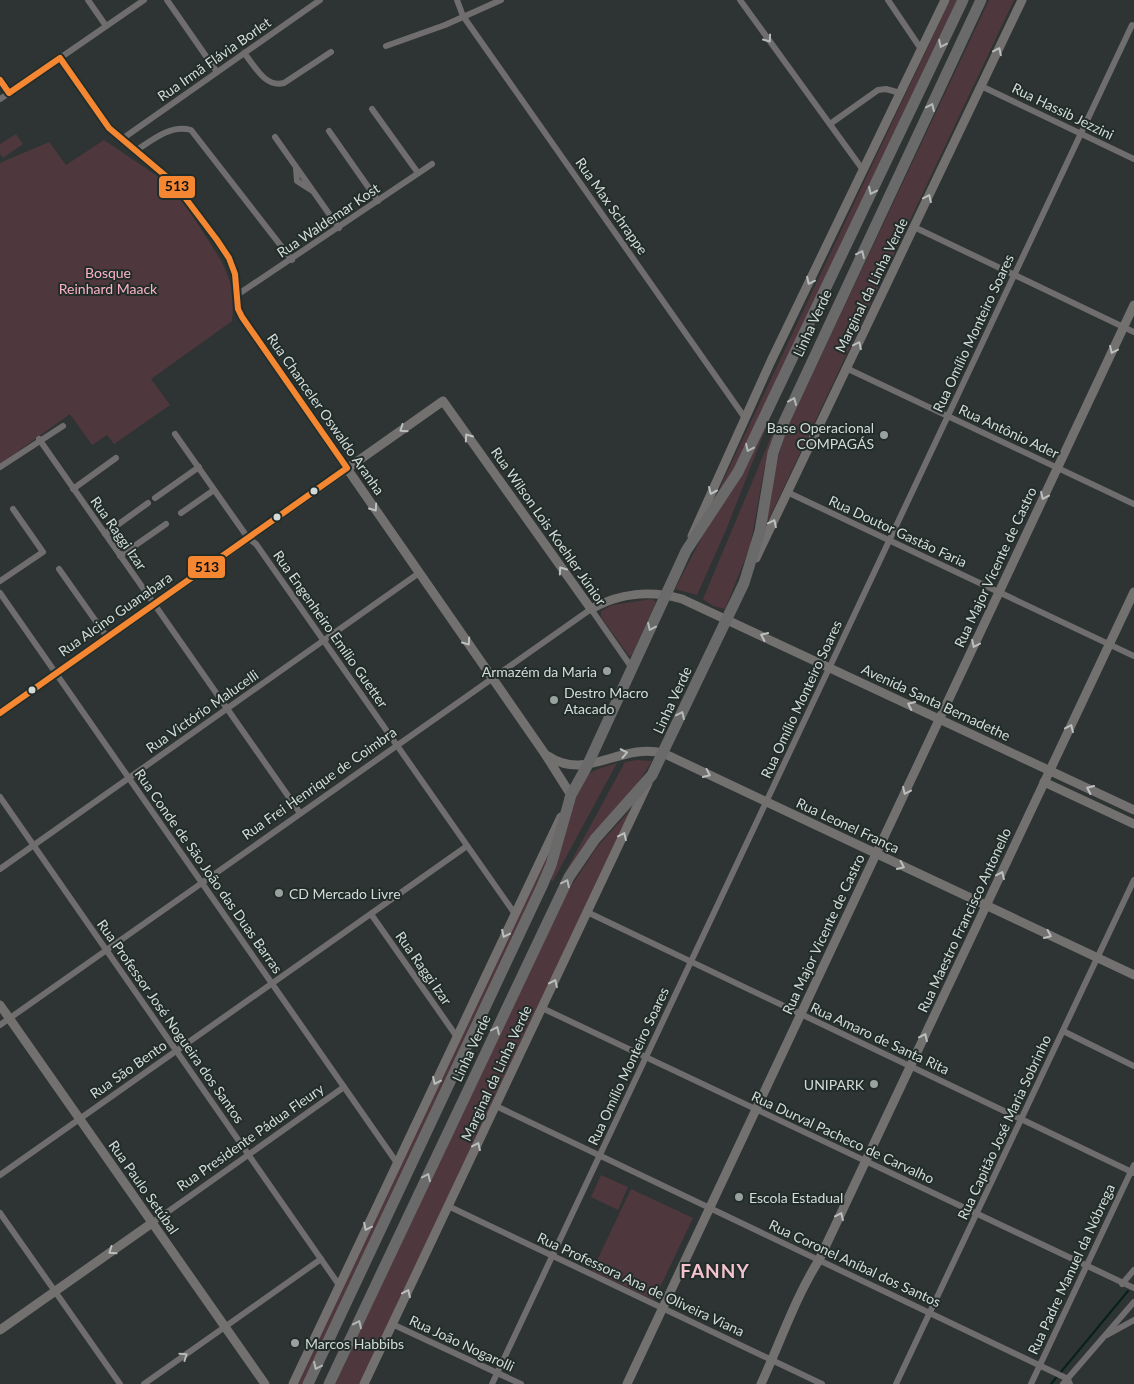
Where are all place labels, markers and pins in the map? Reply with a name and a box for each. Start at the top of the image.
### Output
place label: Base Operacional COMPAGÁS [767,419,874,452]
marker: Base Operacional COMPAGÁS [878,429,890,441]
unlabelled marker [309,486,319,496]
unlabelled marker [272,512,282,522]
place label: Armazém da Maria [482,663,597,680]
marker: Armazém da Maria [601,665,613,677]
place label: Destro Macro Atacado [564,684,649,717]
unlabelled marker [27,685,37,695]
marker: Destro Macro Atacado [548,694,560,706]
place label: CD Mercado Livre [289,885,401,902]
marker: CD Mercado Livre [273,887,285,899]
place label: UNIPARK [804,1076,865,1093]
marker: UNIPARK [868,1078,880,1090]
place label: Escola Estadual [749,1189,843,1206]
marker: Escola Estadual [733,1191,745,1203]
place label: Marcos Habbibs [305,1335,404,1352]
marker: Marcos Habbibs [289,1337,301,1349]

